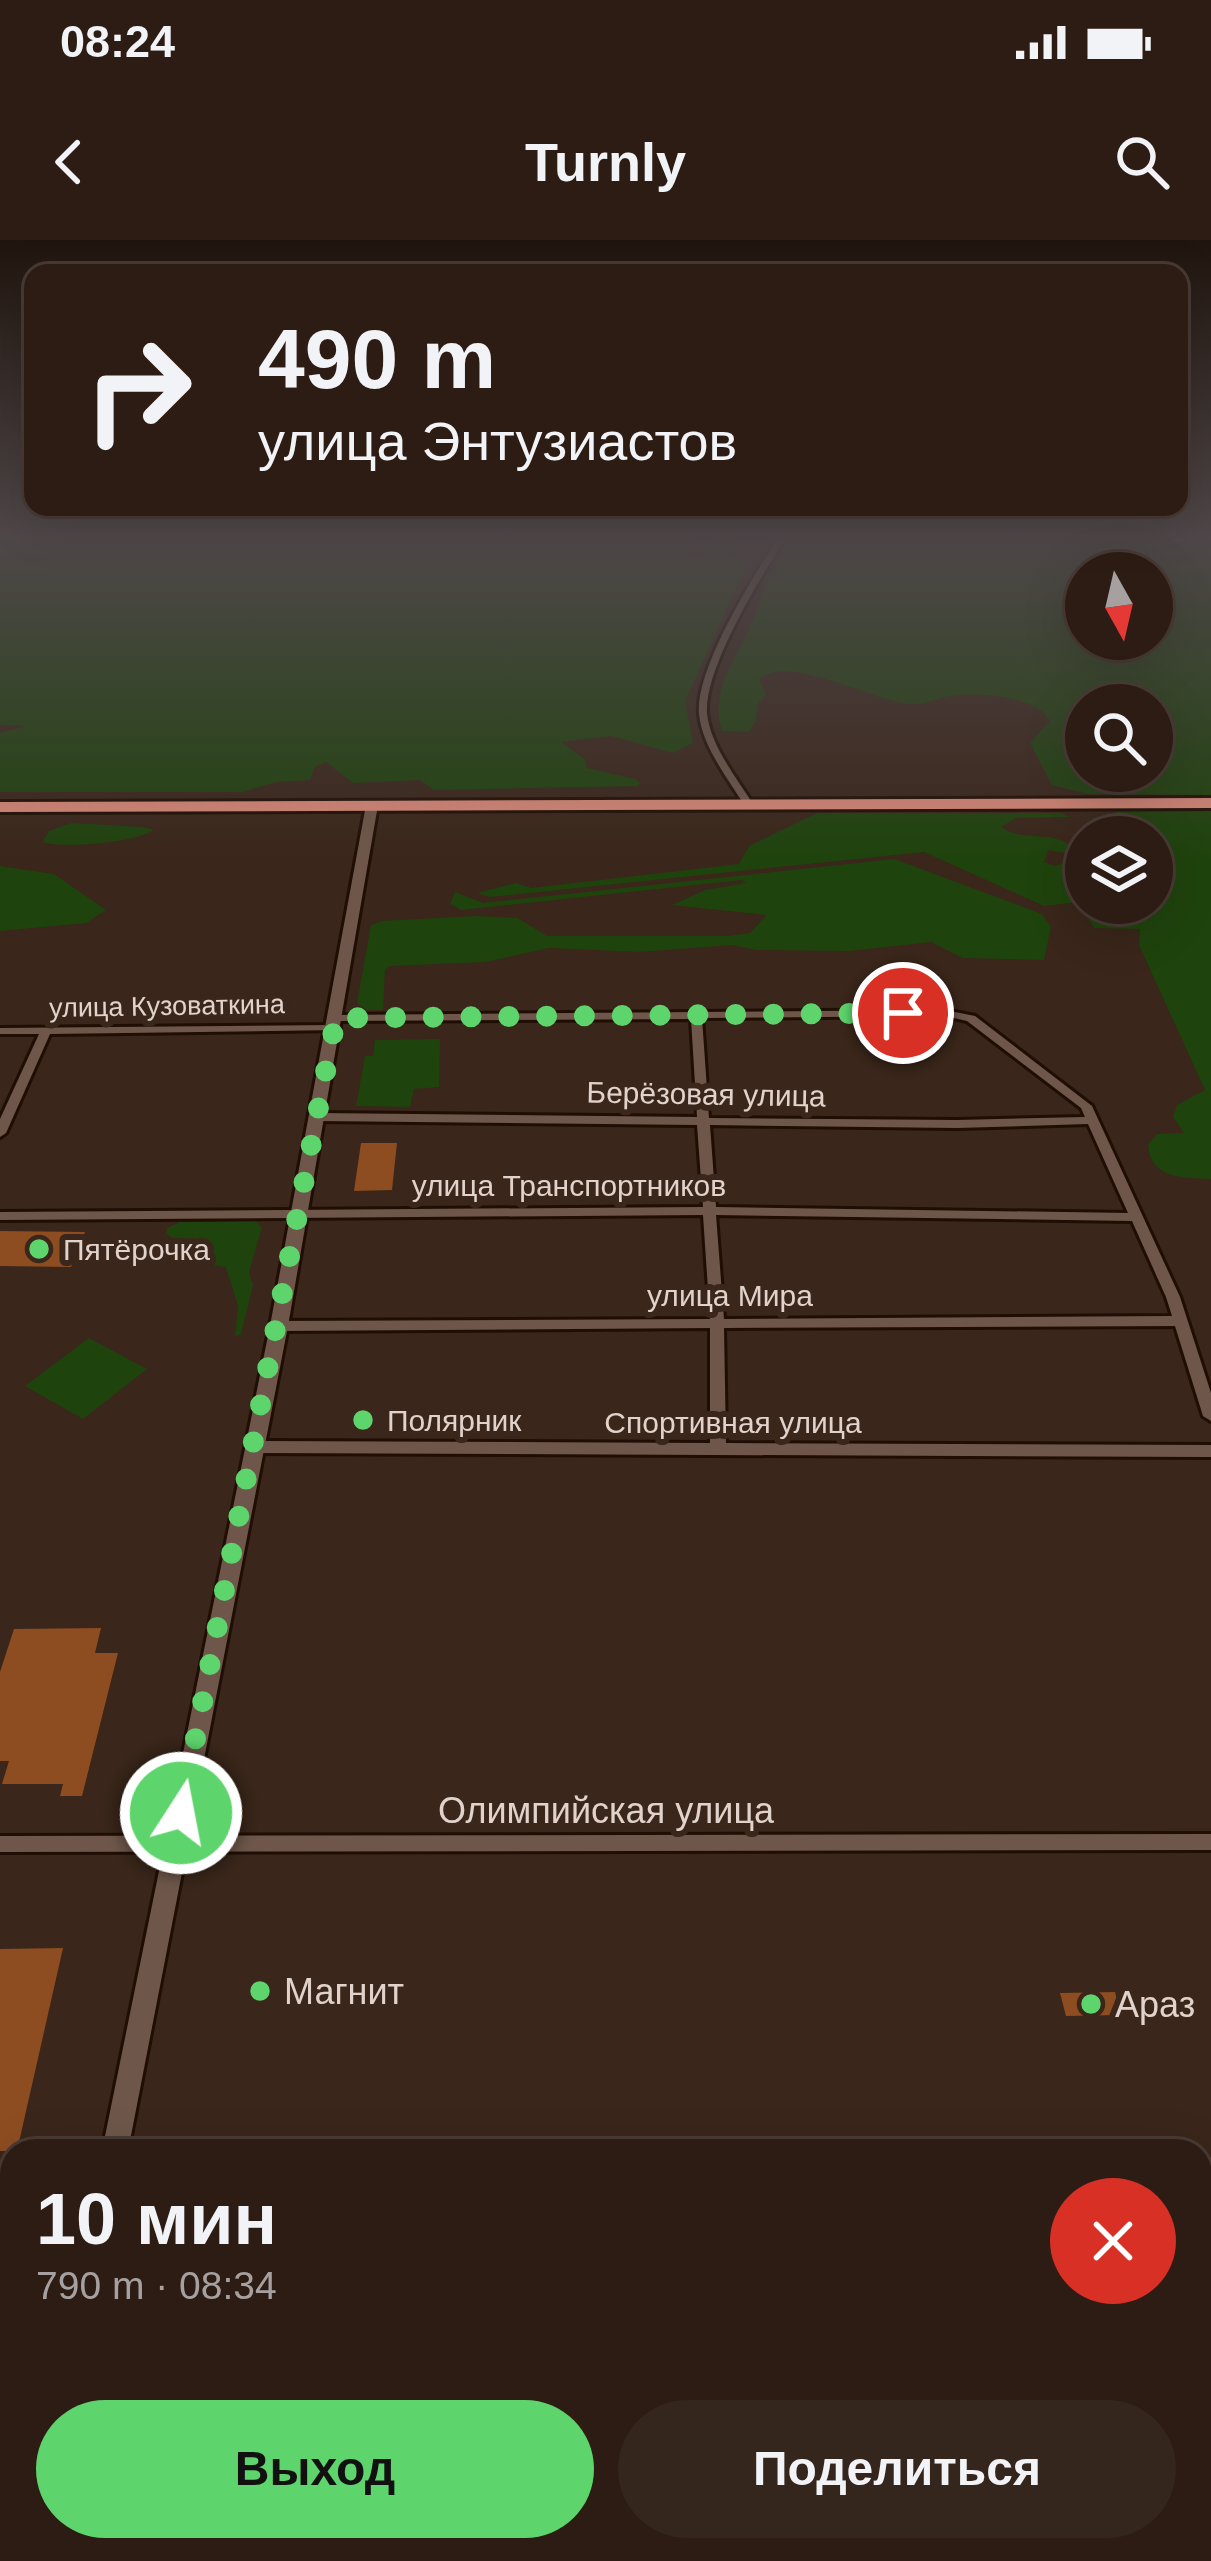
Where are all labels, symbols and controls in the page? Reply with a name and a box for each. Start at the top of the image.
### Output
text: 08:24 [60,16,175,67]
icon: back [36,129,102,195]
icon: search [1109,129,1175,195]
text: Turnly [525,132,686,192]
icon: right [60,312,216,468]
text: 490 m [258,312,496,406]
text: улица Энтузиастов [258,411,737,471]
north arrow [1065,552,1173,660]
map controls [1065,552,1173,924]
button: search [1065,684,1173,792]
button: layers [1065,816,1173,924]
pin [852,962,954,1064]
icon: arrive [870,980,936,1046]
street label: улица Кузоваткина [49,989,286,1023]
street label: Берёзовая улица [586,1075,826,1113]
street label: улица Транспортников [412,1169,726,1202]
place label: Пятёрочка [63,1233,210,1266]
marker: Пятёрочка [26,1236,52,1262]
street label: улица Мира [647,1279,813,1312]
place label: Полярник [387,1404,522,1437]
street label: Спортивная улица [604,1406,862,1439]
marker: Полярник [350,1407,376,1433]
position arrow [118,1750,244,1876]
street label: Олимпийская улица [438,1790,775,1831]
place label: Магнит [284,1971,404,2012]
marker: Магнит [247,1978,273,2004]
place label: Араз [1115,1984,1195,2025]
marker: Араз [1078,1991,1104,2017]
button: close [1050,2178,1176,2304]
text: 10 мин [36,2179,277,2259]
text: 790 m · 08:34 [36,2264,277,2307]
button: Выход [36,2400,594,2538]
button: Поделиться [618,2400,1176,2538]

